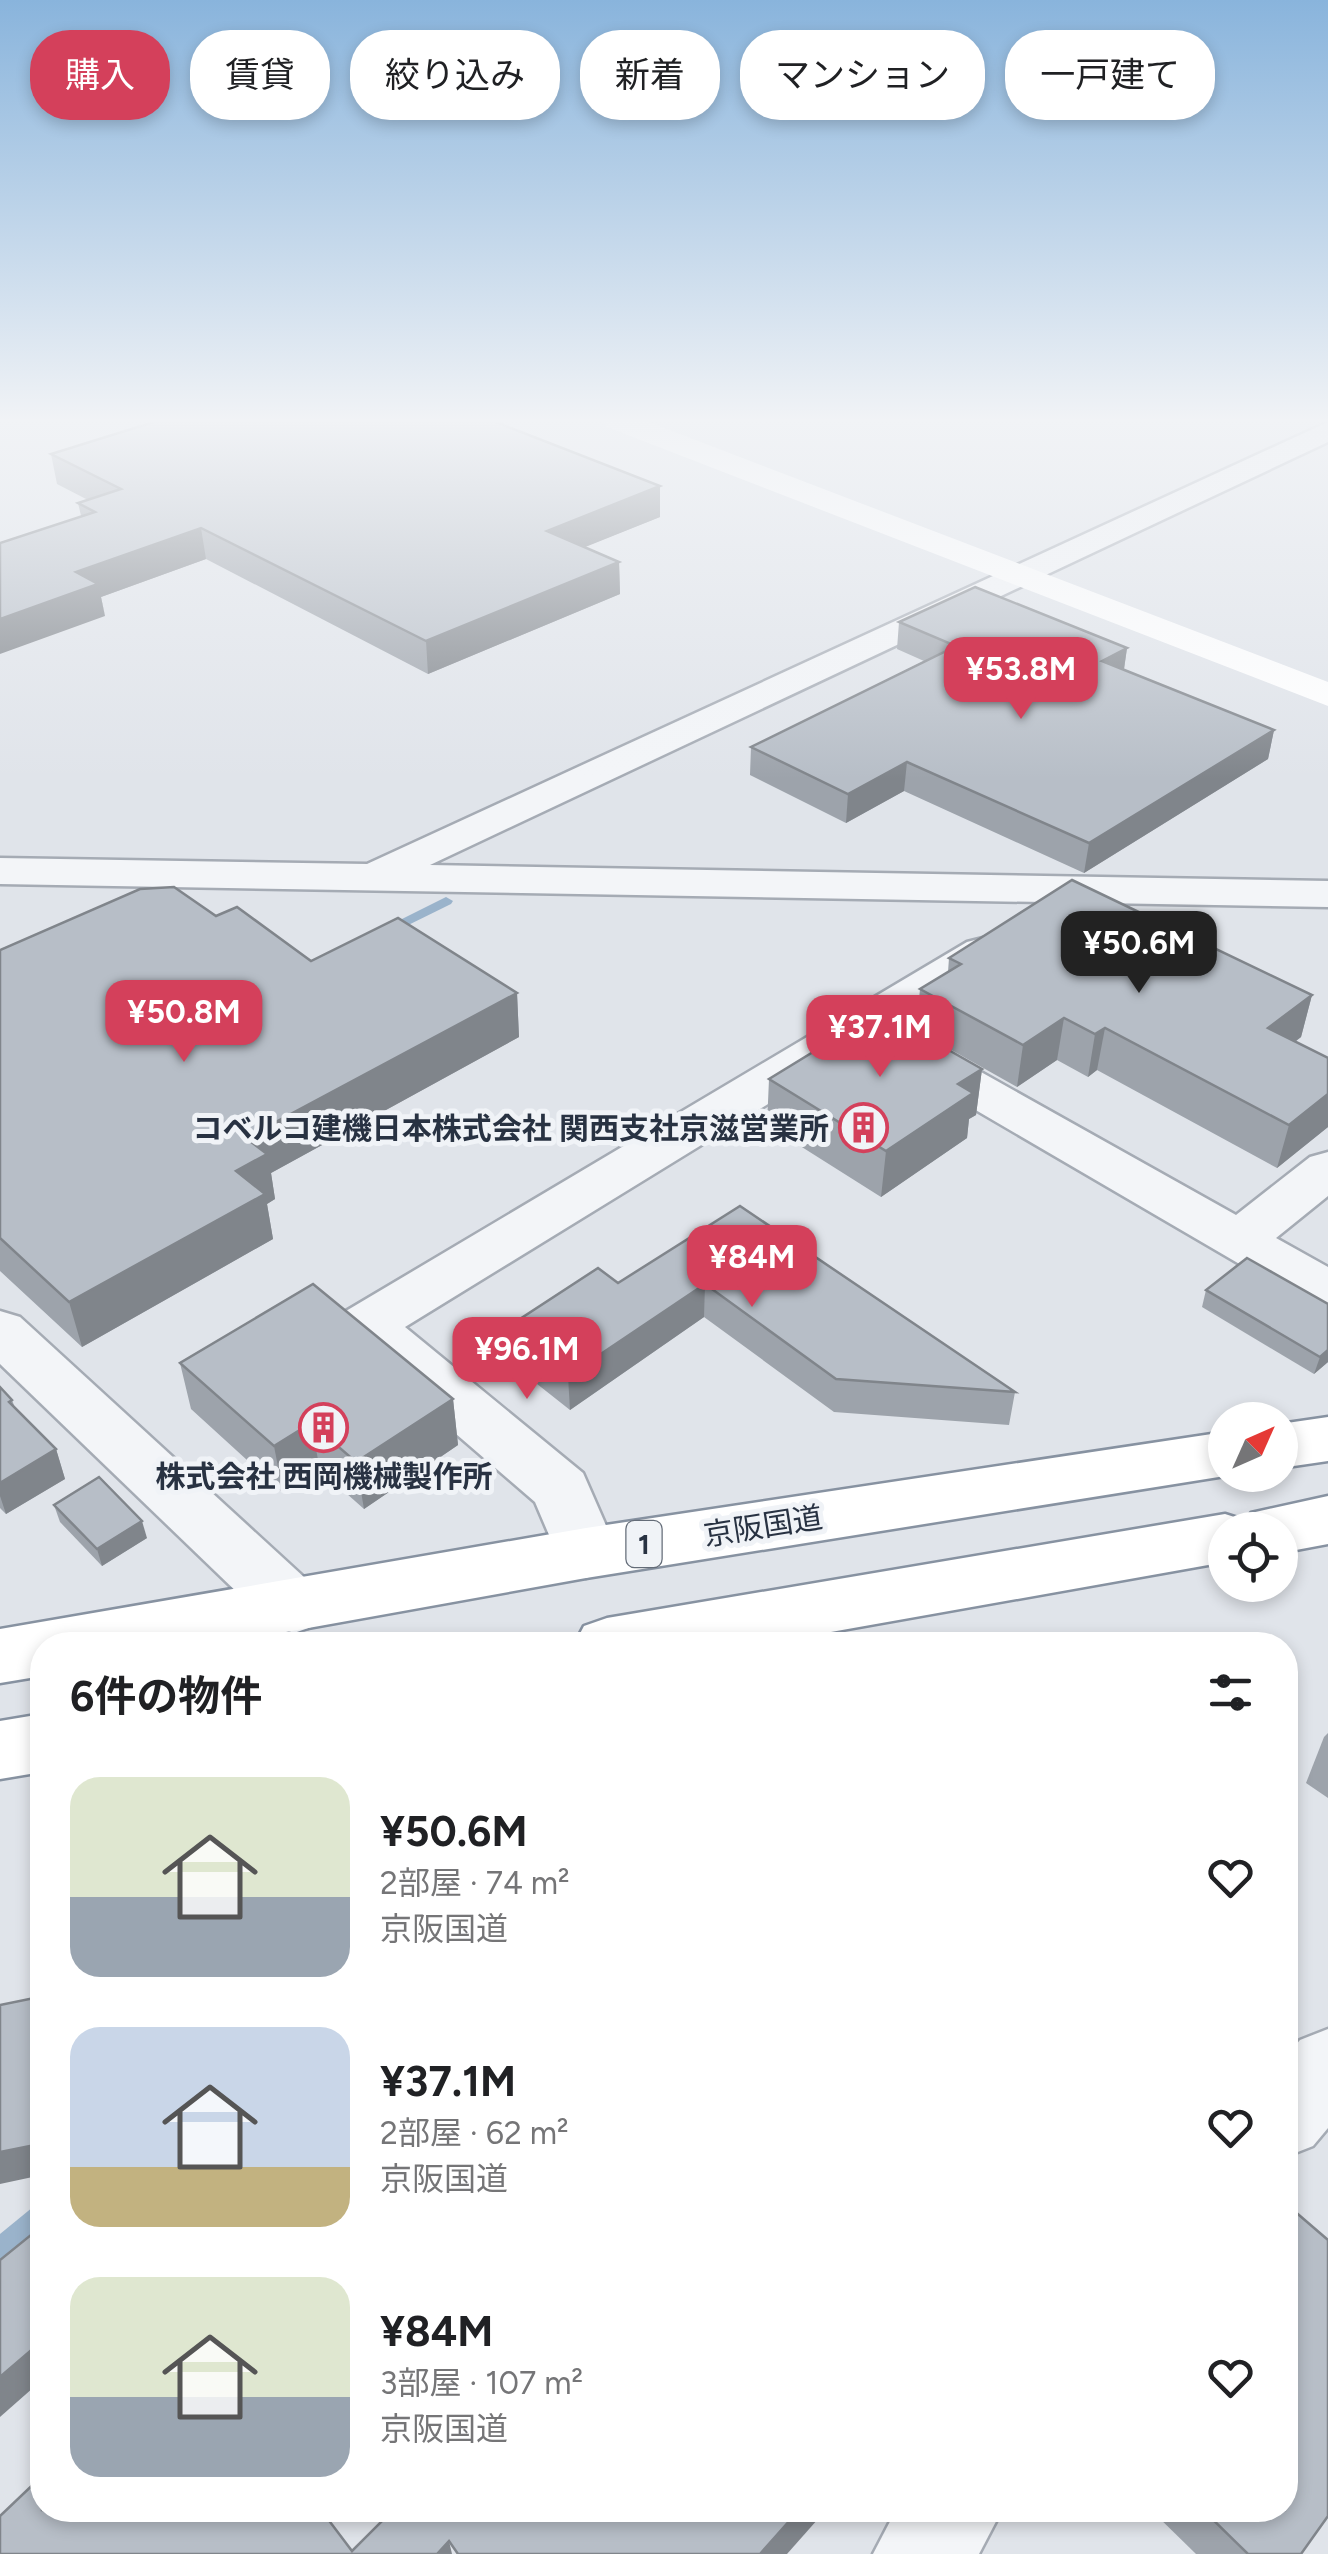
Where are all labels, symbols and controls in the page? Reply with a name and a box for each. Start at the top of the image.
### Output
chip: 購入 [30,30,170,120]
chip: 賃貸 [190,30,330,120]
chip: 絞り込み [350,30,560,120]
chip: 新着 [580,30,720,120]
chip: マンション [740,30,985,120]
chip: 一戸建て [1005,30,1215,120]
pin: ¥53.8M [940,637,1102,722]
text: ¥53.8M [966,650,1076,688]
pin: ¥50.6M [1058,911,1220,996]
text: ¥50.6M [1083,924,1195,962]
pin: ¥50.8M [103,980,265,1065]
text: ¥50.8M [127,993,241,1031]
pin: ¥37.1M [799,995,961,1080]
text: ¥37.1M [828,1008,932,1046]
building icon: コベルコ建機日本株式会社 関西支社京滋営業所 [838,1102,890,1154]
place label: コベルコ建機日本株式会社 関西支社京滋営業所 [192,1110,829,1147]
pin: ¥84M [693,1225,811,1310]
text: ¥84M [709,1238,795,1276]
pin: ¥96.1M [446,1317,608,1402]
text: ¥96.1M [474,1330,580,1368]
building icon: 株式会社 西岡機械製作所 [298,1401,350,1453]
north arrow [1208,1402,1298,1492]
map controls [1208,1402,1298,1602]
place label: 株式会社 西岡機械製作所 [155,1458,493,1495]
street label: 京阪国道 [701,1498,825,1554]
button: locate [1208,1512,1298,1602]
road number: 1 [626,1521,662,1567]
icon: filters [1203,1665,1258,1720]
text: 6件の物件 [70,1671,262,1722]
text: ¥50.6M [380,1806,527,1857]
icon: home [150,1817,270,1937]
icon: heart [1203,1850,1258,1905]
text: 2部屋 · 74 m² [380,1864,570,1902]
text: 京阪国道 [380,1910,508,1948]
text: ¥37.1M [380,2056,516,2107]
icon: home [150,2067,270,2187]
icon: heart [1203,2100,1258,2155]
text: 2部屋 · 62 m² [380,2114,569,2152]
text: 京阪国道 [380,2160,508,2198]
text: ¥84M [380,2306,493,2357]
icon: home [150,2317,270,2437]
icon: heart [1203,2350,1258,2405]
text: 3部屋 · 107 m² [380,2364,583,2402]
text: 京阪国道 [380,2410,508,2448]

